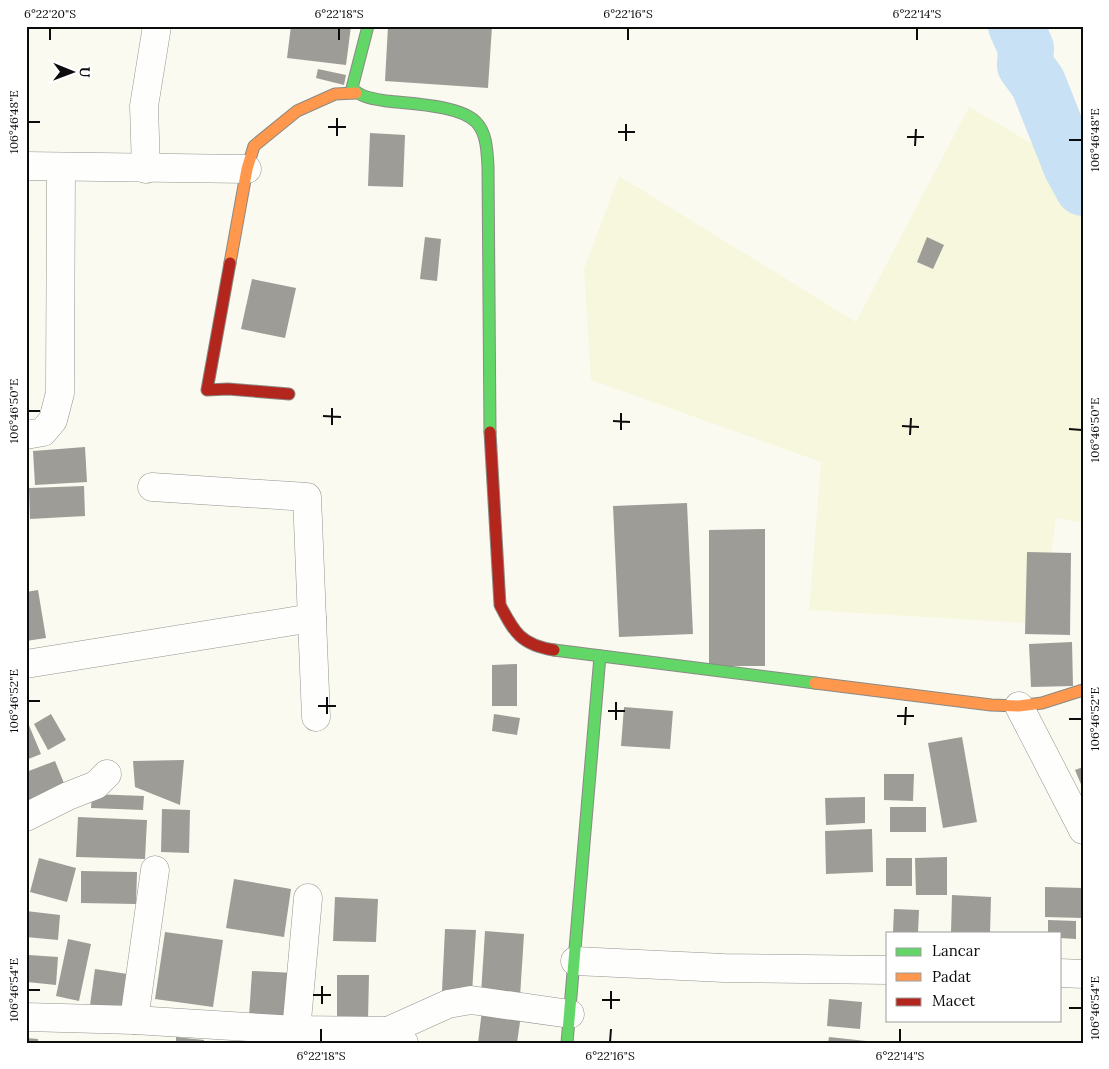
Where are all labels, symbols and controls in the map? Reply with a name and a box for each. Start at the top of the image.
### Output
text: 6°22'20"S [24,6,76,21]
text: 6°22'18"S [314,6,364,21]
text: 6°22'16"S [603,6,653,21]
text: 6°22'14"S [893,6,942,21]
north arrow [48,48,98,98]
text: U [76,67,94,78]
text: 106°46'48"E [6,90,21,154]
text: 106°46'48"E [1087,108,1102,172]
text: 106°46'50"E [6,379,21,443]
text: 106°46'50"E [1087,398,1102,462]
text: 106°46'52"E [6,669,21,733]
text: 106°46'52"E [1087,687,1102,751]
legend [886,932,1062,1022]
text: Lancar [932,941,981,960]
text: 106°46'54"E [6,958,21,1022]
text: Padat [932,967,971,986]
text: 106°46'54"E [1087,976,1102,1040]
text: Macet [932,991,975,1010]
text: 6°22'18"S [296,1048,346,1063]
text: 6°22'16"S [585,1048,635,1063]
text: 6°22'14"S [876,1048,925,1063]

